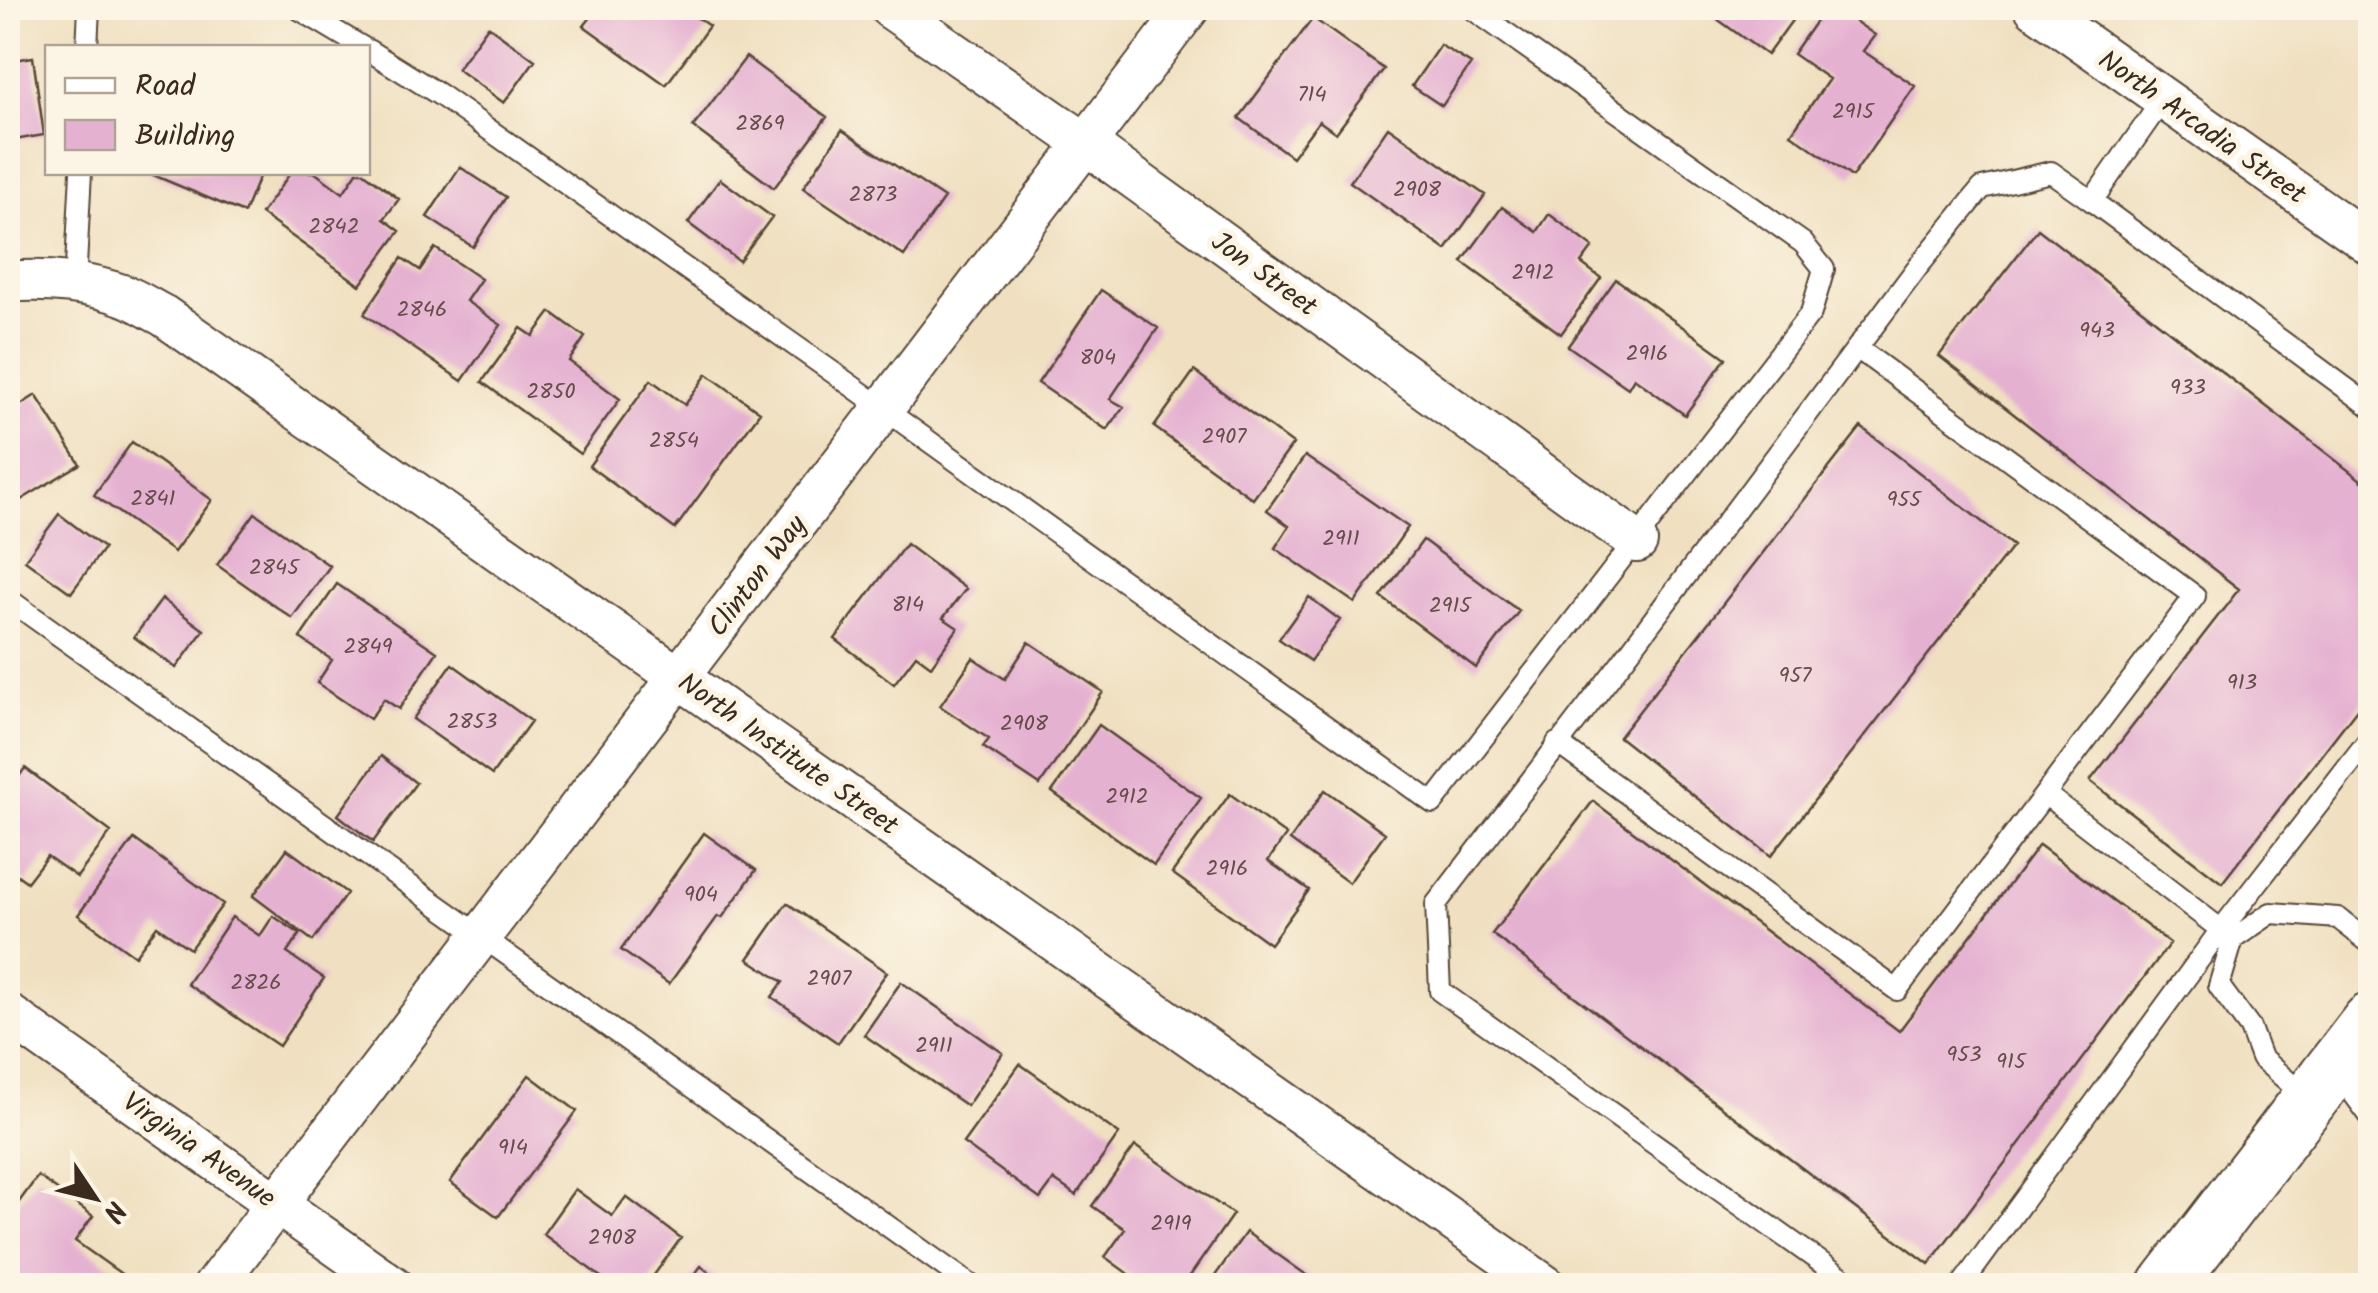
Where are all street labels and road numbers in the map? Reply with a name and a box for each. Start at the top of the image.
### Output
street label: North Arcadia Street [2088,39,2316,218]
street label: Jon Street [1201,221,1327,330]
street label: Clinton Way [697,505,820,647]
street label: North Institute Street [668,662,908,849]
street label: Virginia Avenue [112,1081,285,1221]

